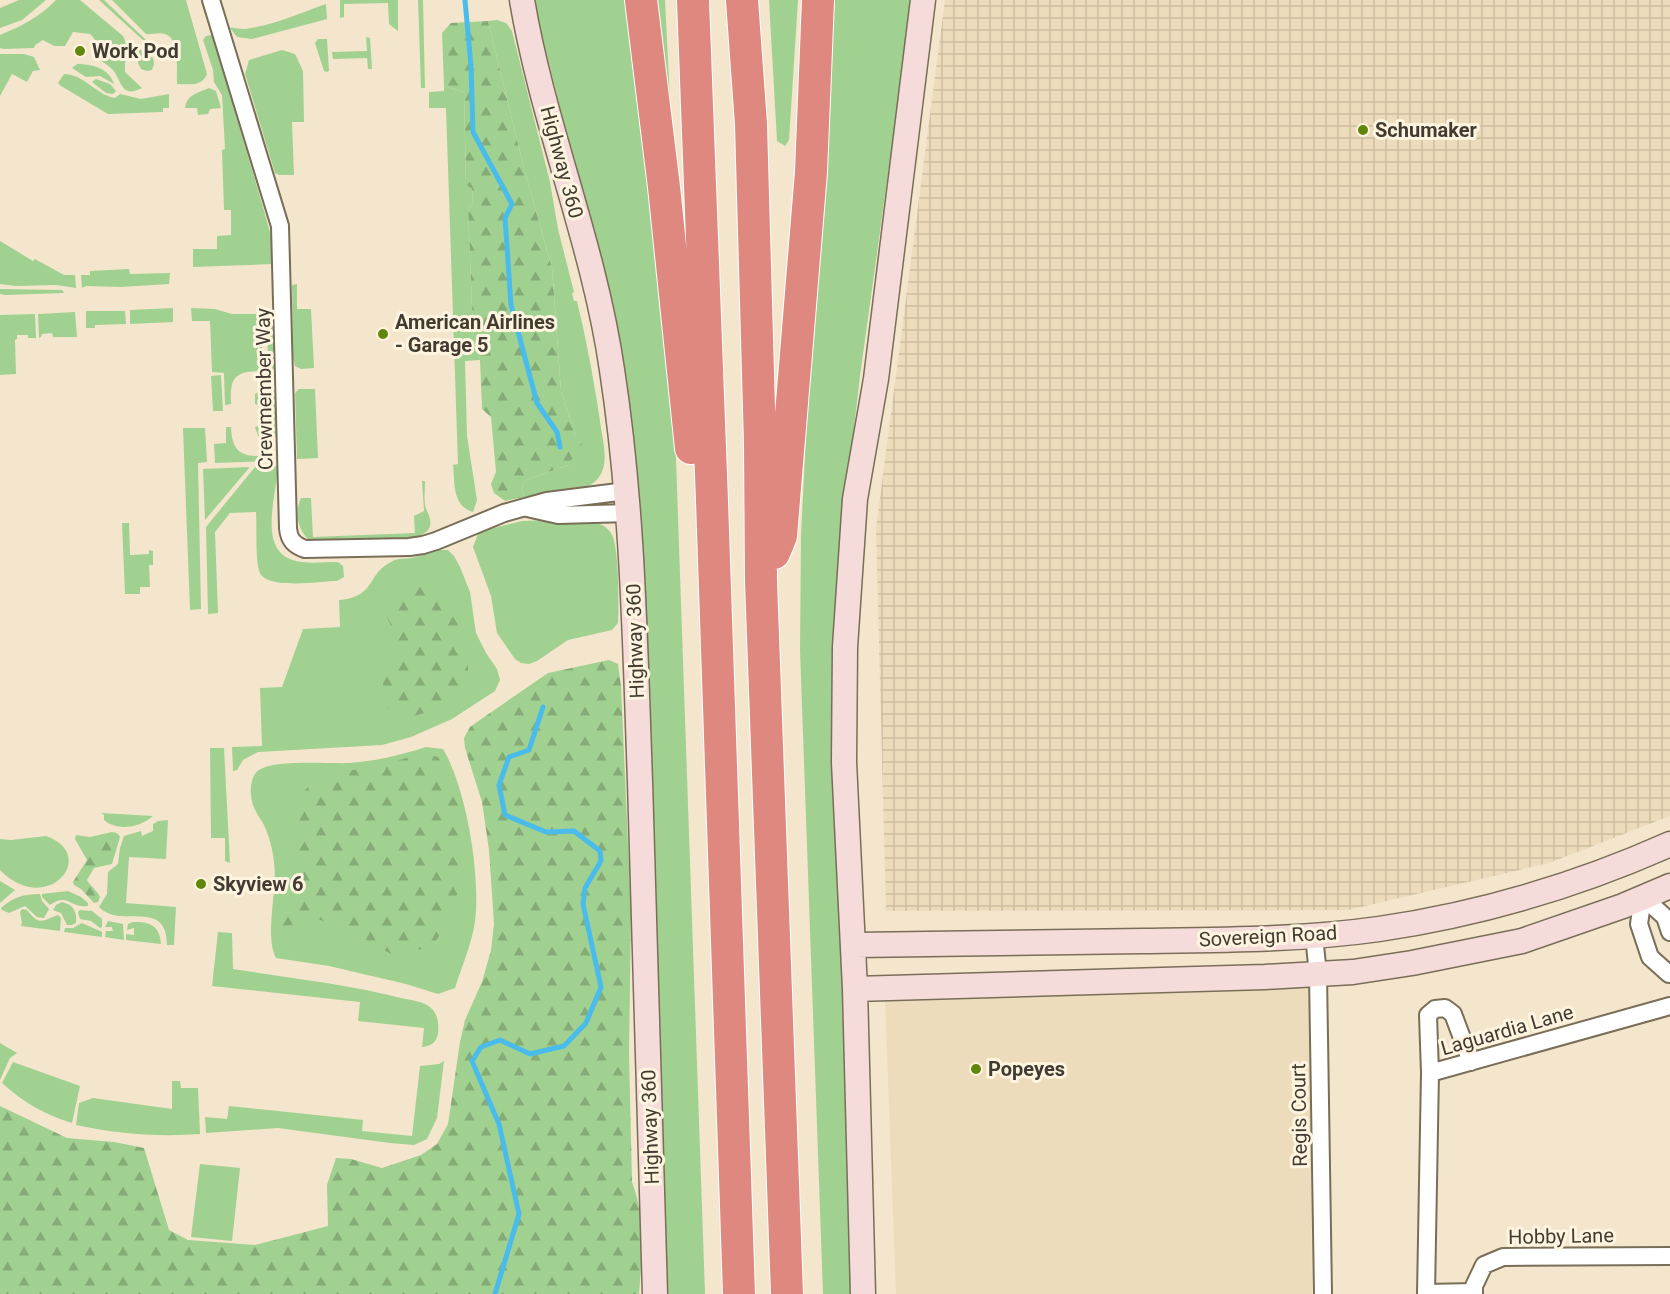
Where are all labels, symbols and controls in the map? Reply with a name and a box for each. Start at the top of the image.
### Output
place label: Work Pod [92,39,179,63]
marker: Work Pod [73,44,87,58]
street label: Highway 360 [535,103,589,221]
place label: Schumaker [1375,118,1477,142]
marker: Schumaker [1356,123,1370,137]
street label: Crewmember Way [251,307,277,470]
place label: American Airlines - Garage 5 [395,310,555,357]
marker: American Airlines - Garage 5 [376,327,390,341]
street label: Highway 360 [621,583,649,699]
place label: Skyview 6 [213,872,303,896]
marker: Skyview 6 [194,877,208,891]
street label: Sovereign Road [1198,920,1338,952]
street label: Laguardia Lane [1438,1000,1576,1060]
place label: Popeyes [988,1057,1065,1081]
marker: Popeyes [969,1062,983,1076]
street label: Regis Court [1286,1063,1312,1167]
street label: Highway 360 [636,1069,664,1185]
street label: Hobby Lane [1508,1223,1614,1249]

